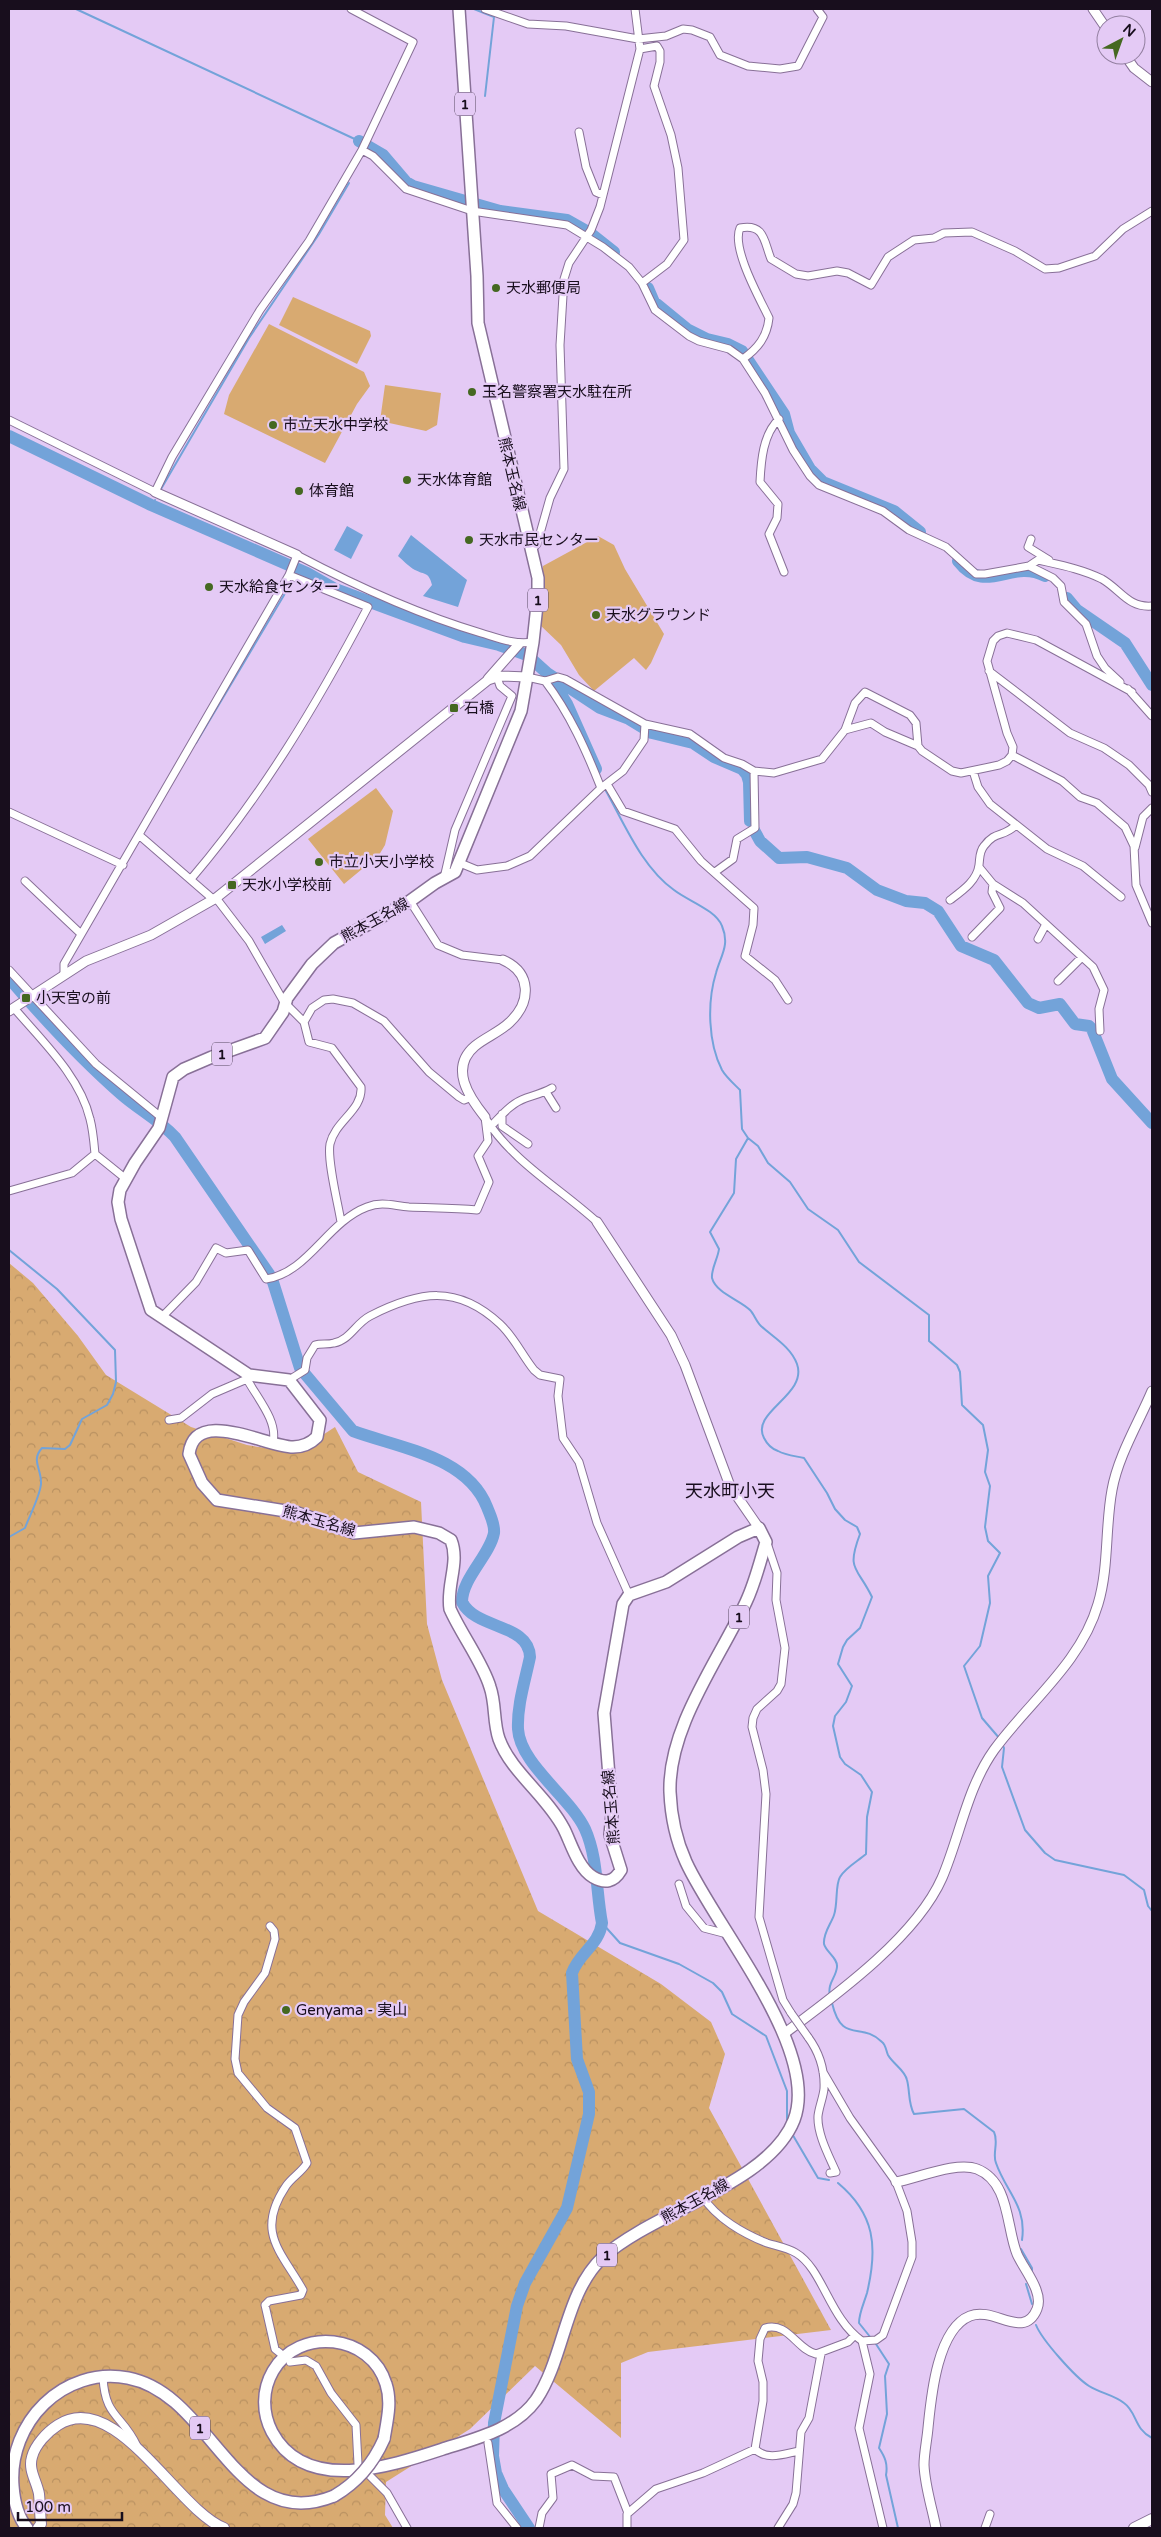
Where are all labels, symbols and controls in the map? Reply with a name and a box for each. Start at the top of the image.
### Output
north arrow [1096,15,1146,65]
text: N [1119,20,1139,41]
road number: 1 [455,92,475,116]
place label: 天水郵便局 [506,279,581,297]
marker: 天水郵便局 [490,282,502,294]
place label: 玉名警察署天水駐在所 [482,383,632,401]
marker: 玉名警察署天水駐在所 [466,386,478,398]
place label: 市立天水中学校 [283,416,388,434]
marker: 市立天水中学校 [267,419,279,431]
street label: 熊本玉名線 [495,435,529,513]
place label: 天水体育館 [417,471,492,489]
marker: 天水体育館 [401,474,413,486]
place label: 体育館 [309,482,354,500]
marker: 体育館 [293,485,305,497]
place label: 天水市民センター [479,531,599,549]
marker: 天水市民センター [463,534,475,546]
place label: 天水給食センター [219,578,339,596]
marker: 天水給食センター [203,581,215,593]
road number: 1 [528,588,548,612]
place label: 天水グラウンド [606,606,711,624]
marker: 天水グラウンド [590,609,602,621]
place label: 石橋 [464,699,494,717]
marker: 石橋 [448,702,460,714]
place label: 市立小天小学校 [329,853,434,871]
marker: 市立小天小学校 [313,856,325,868]
place label: 天水小学校前 [242,876,332,894]
marker: 天水小学校前 [226,879,238,891]
street label: 熊本玉名線 [338,894,412,946]
place label: 小天宮の前 [36,989,111,1007]
marker: 小天宮の前 [20,992,32,1004]
road number: 1 [212,1042,232,1066]
district label: 天水町小天 [685,1480,775,1502]
street label: 熊本玉名線 [280,1502,358,1540]
road number: 1 [729,1605,749,1628]
street label: 熊本玉名線 [599,1769,623,1845]
place label: Genyama - 実山 [296,2001,407,2019]
marker: Genyama - 実山 [280,2004,292,2016]
street label: 熊本玉名線 [658,2175,732,2227]
road number: 1 [597,2244,617,2266]
road number: 1 [190,2416,210,2440]
scale bar [18,2490,121,2522]
text: 100 m [25,2498,71,2516]

